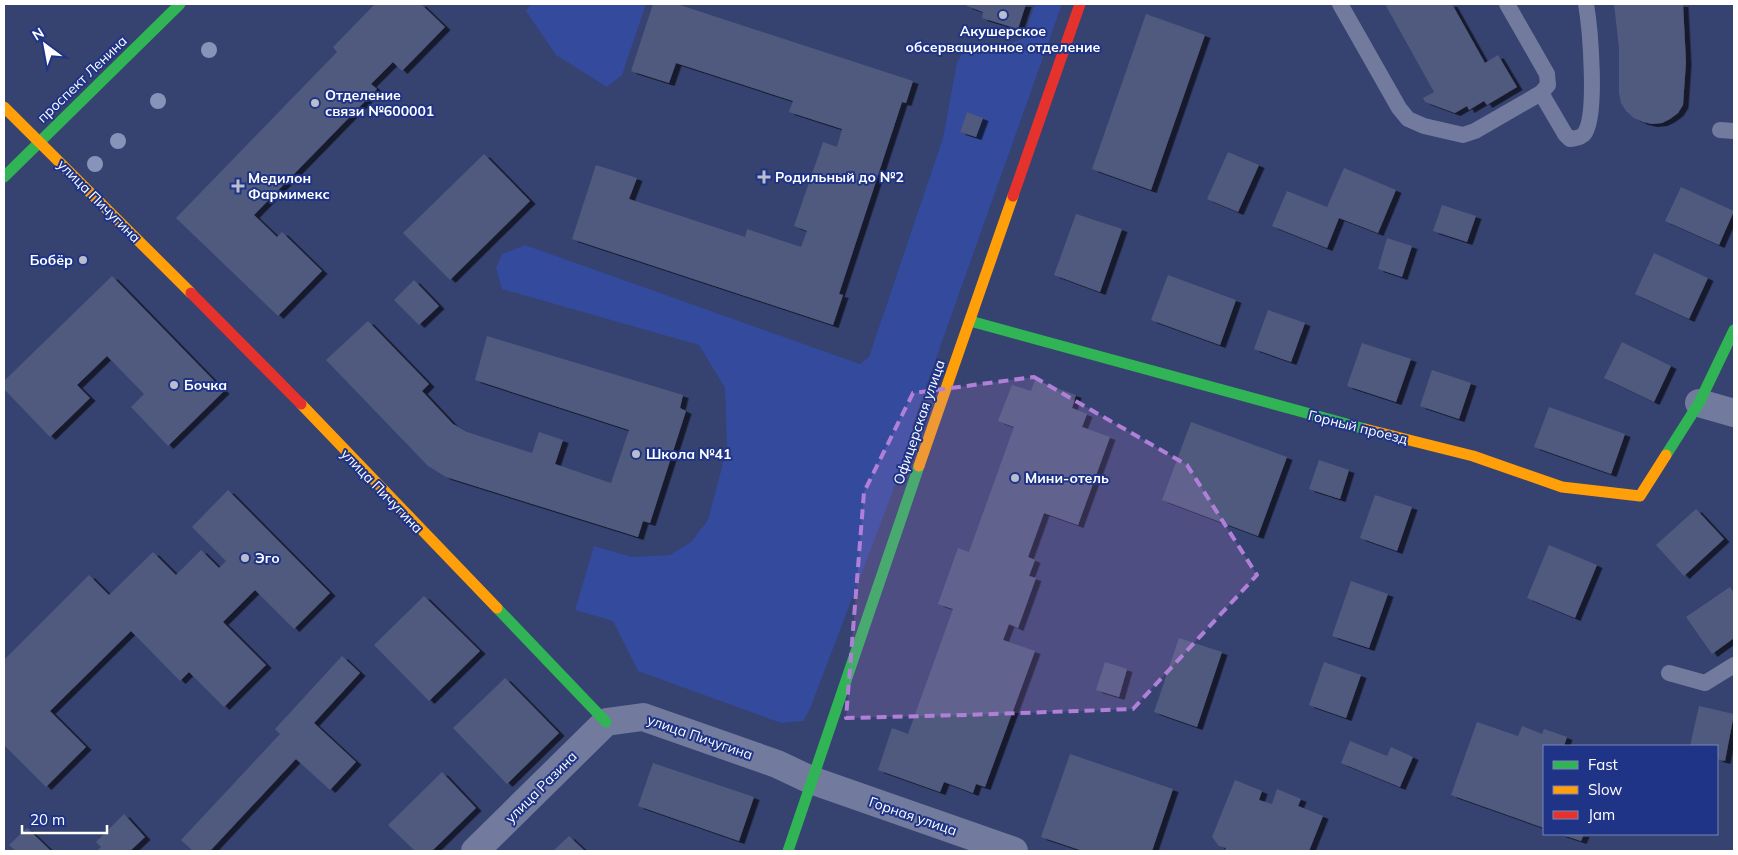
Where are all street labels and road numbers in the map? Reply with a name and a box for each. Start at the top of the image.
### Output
street label: проспект Ленина [33,32,131,126]
street label: улица Пичугина [54,156,144,246]
street label: Офицерская улица [889,357,949,487]
street label: Горный проезд [1306,406,1410,448]
street label: улица Пичугина [337,445,427,537]
street label: улица Пичугина [645,711,755,763]
street label: улица Разина [501,747,581,827]
street label: Горная улица [867,793,959,839]

